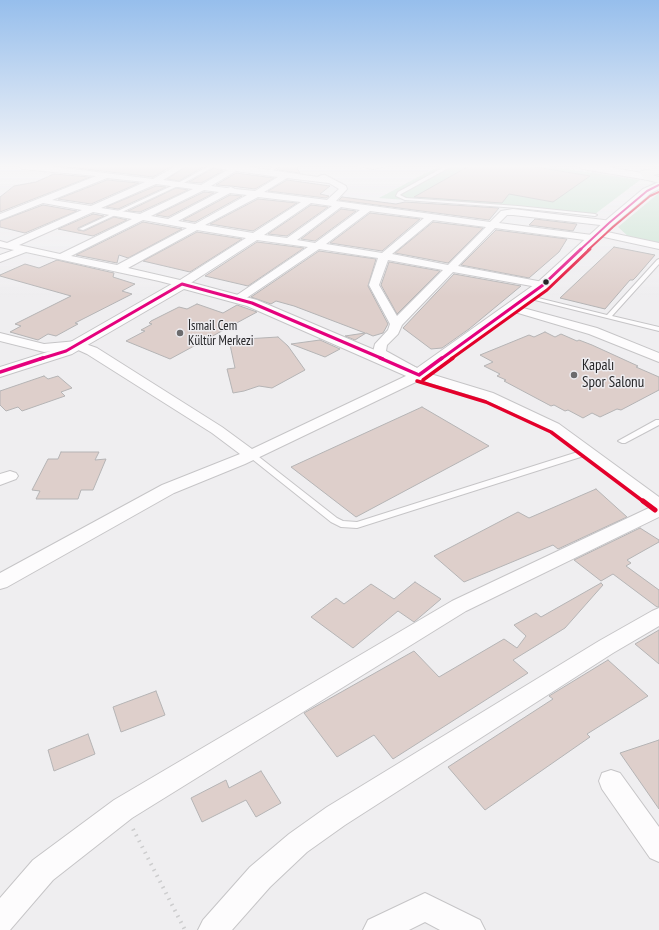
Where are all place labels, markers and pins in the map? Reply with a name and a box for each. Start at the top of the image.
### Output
unlabelled marker [541,277,551,287]
place label: İsmail Cem Kültür Merkezi [188,318,254,349]
marker: İsmail Cem Kültür Merkezi [175,328,185,338]
place label: Kapalı Spor Salonu [582,357,644,392]
marker: Kapalı Spor Salonu [569,370,579,380]

